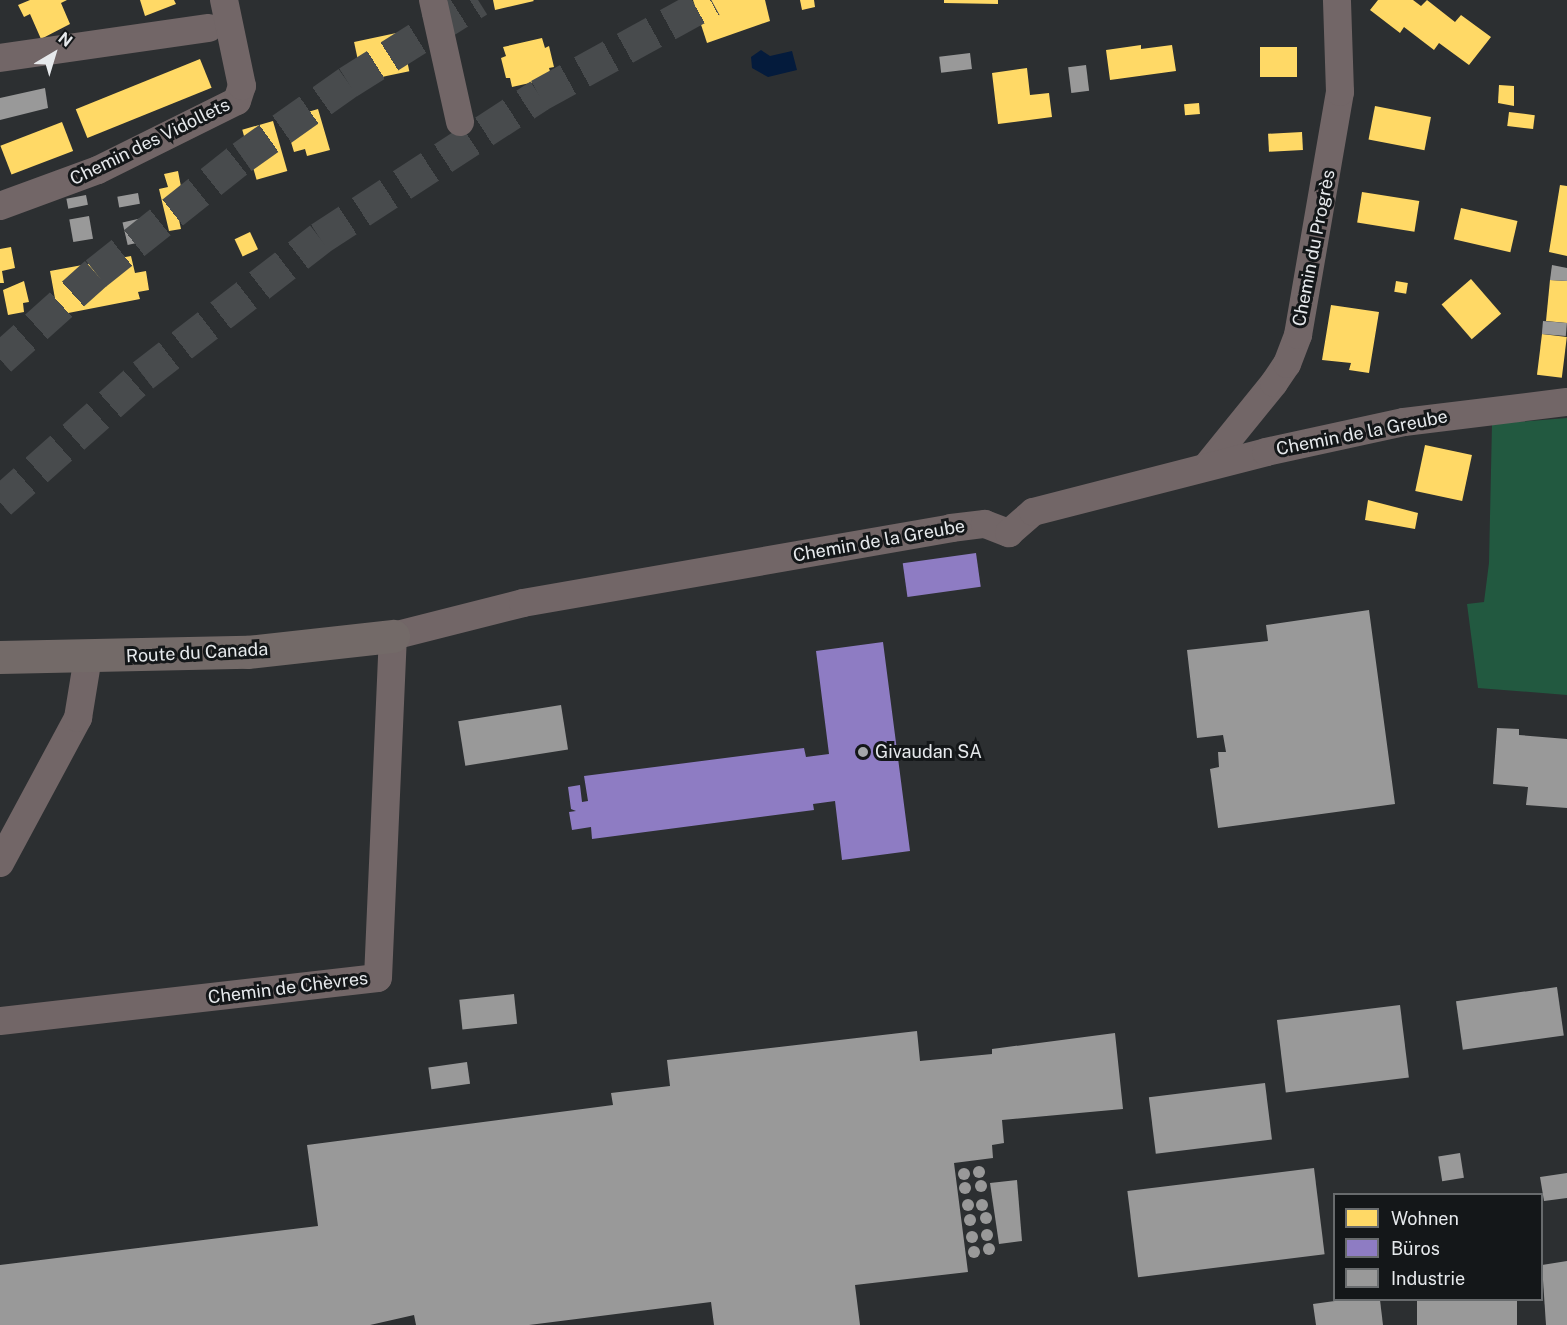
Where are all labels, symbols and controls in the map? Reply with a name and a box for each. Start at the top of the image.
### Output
north arrow [24,24,84,84]
text: N [55,28,76,51]
street label: Chemin des Vidollets [66,94,234,190]
street label: Chemin du Progrès [1288,168,1340,328]
street label: Chemin de la Greube [1274,406,1450,460]
street label: Chemin de la Greube [791,515,967,567]
street label: Route du Canada [125,638,269,668]
place label: Givaudan SA [875,741,982,763]
marker: Givaudan SA [856,745,870,759]
street label: Chemin de Chèvres [207,967,369,1009]
legend [1333,1193,1543,1301]
text: Wohnen [1391,1208,1459,1229]
text: Büros [1391,1238,1440,1259]
text: Industrie [1391,1268,1465,1289]

